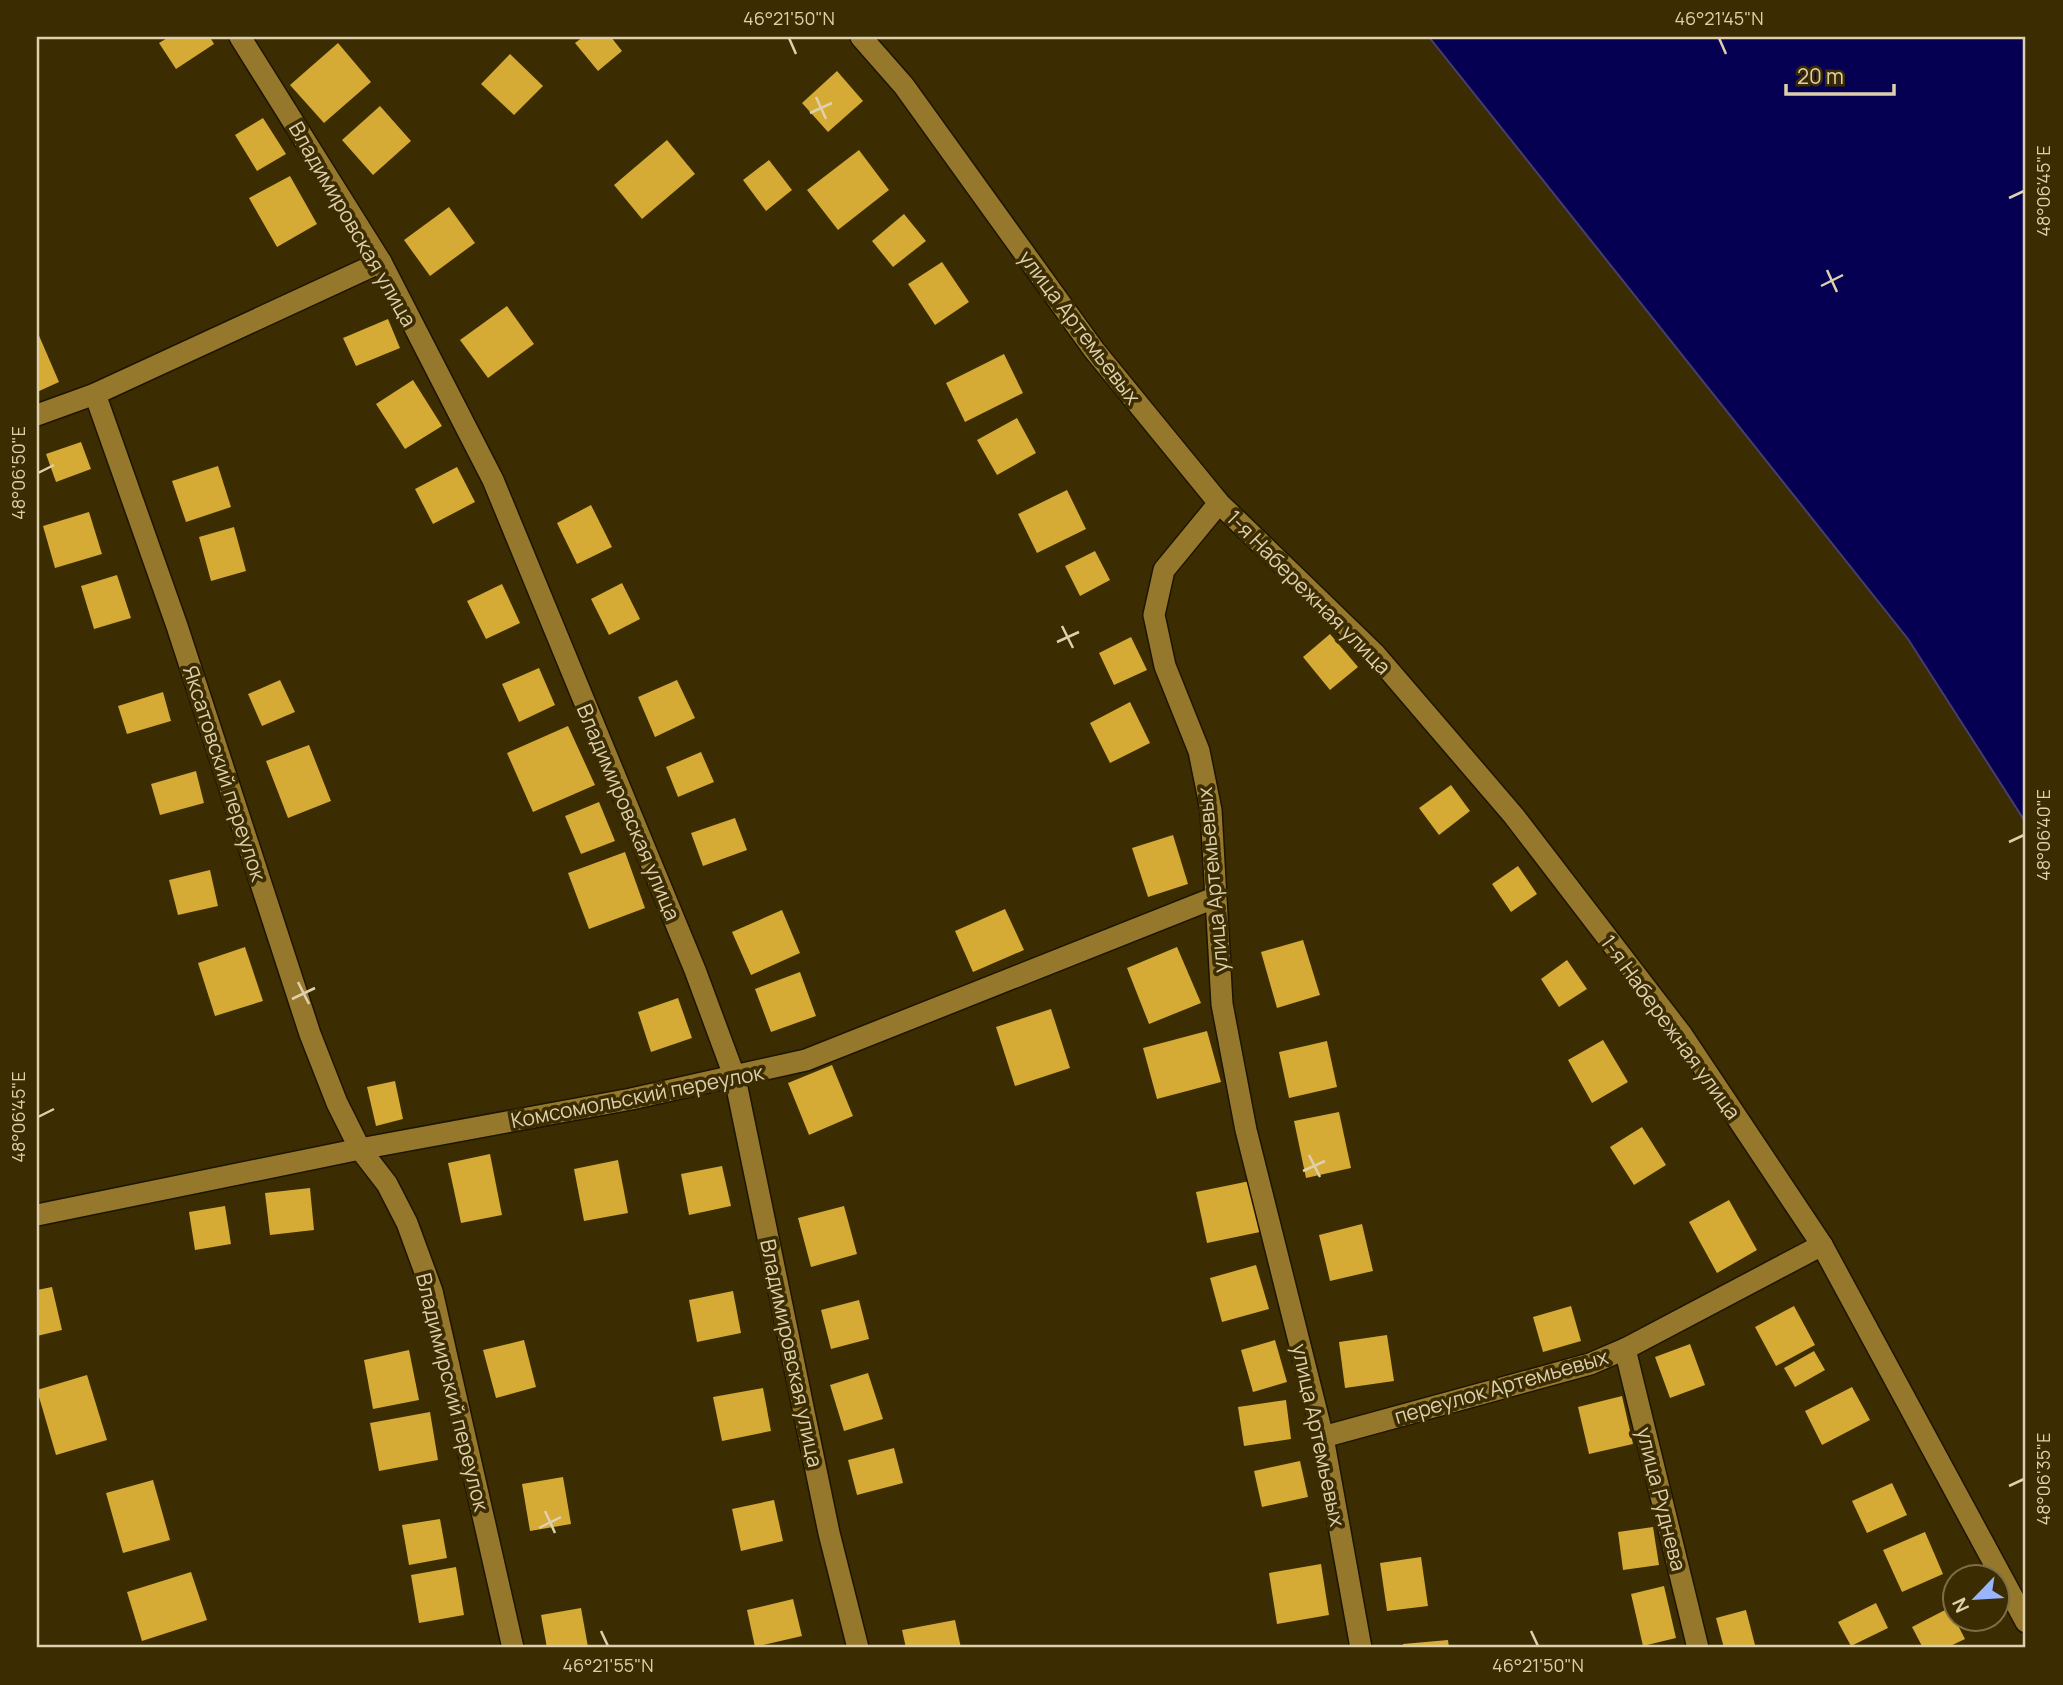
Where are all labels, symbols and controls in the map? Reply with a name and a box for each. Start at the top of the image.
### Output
text: 46°21'50"N [743,6,835,30]
text: 46°21'45"N [1674,6,1764,30]
scale bar [1786,52,1895,96]
text: 20 m [1797,62,1844,90]
street label: Владимировская улица [283,116,423,332]
text: 48°06'45"E [2031,145,2055,237]
street label: улица Артемьевых [1013,244,1147,410]
text: 48°06'50"E [6,426,30,520]
street label: 1-я Набережная улица [1221,504,1397,680]
street label: Яксатовский переулок [177,662,273,885]
street label: Владимировская улица [571,699,687,925]
street label: улица Артемьевых [1190,786,1234,974]
text: 48°06'40"E [2031,789,2055,881]
street label: 1-я Набережная улица [1595,929,1747,1125]
street label: Комсомольский переулок [508,1058,766,1134]
text: 48°06'45"E [6,1071,30,1163]
street label: Владимировская улица [754,1236,830,1470]
street label: Владимирский переулок [410,1270,496,1515]
street label: улица Артемьевых [1286,1341,1352,1529]
street label: переулок Артемьевых [1391,1342,1611,1430]
street label: улица Руднева [1631,1424,1693,1574]
text: 48°06'35"E [2031,1433,2055,1525]
north arrow [1940,1562,2010,1632]
text: N [1946,1594,1975,1617]
text: 46°21'55"N [562,1653,654,1677]
text: 46°21'50"N [1492,1653,1584,1677]

